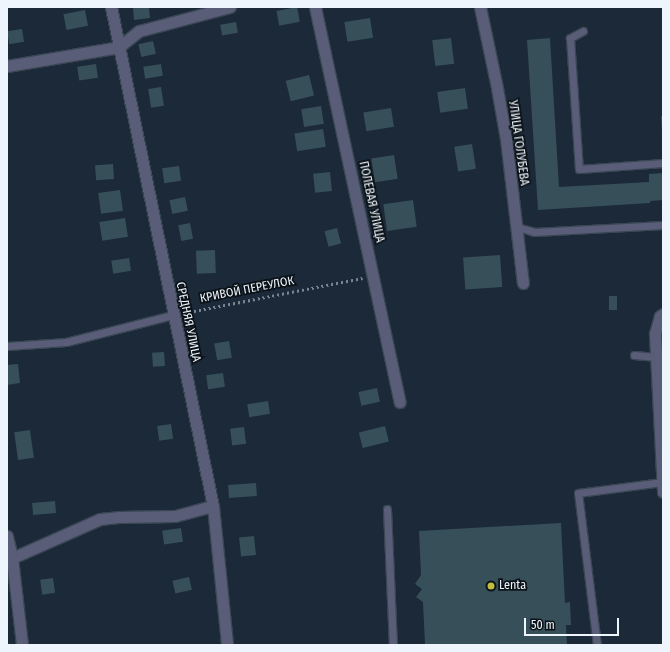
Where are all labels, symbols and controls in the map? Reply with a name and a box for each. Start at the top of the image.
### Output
street label: УЛИЦА ГОЛУБЕВА [505,99,531,187]
street label: ПОЛЕВАЯ УЛИЦА [355,160,387,244]
street label: КРИВОЙ ПЕРЕУЛОК [199,274,295,306]
street label: СРЕДНЯЯ УЛИЦА [172,281,204,363]
place label: Lenta [499,579,526,593]
marker: Lenta [486,581,496,591]
scale bar [526,610,621,636]
text: 50 m [531,618,555,632]

